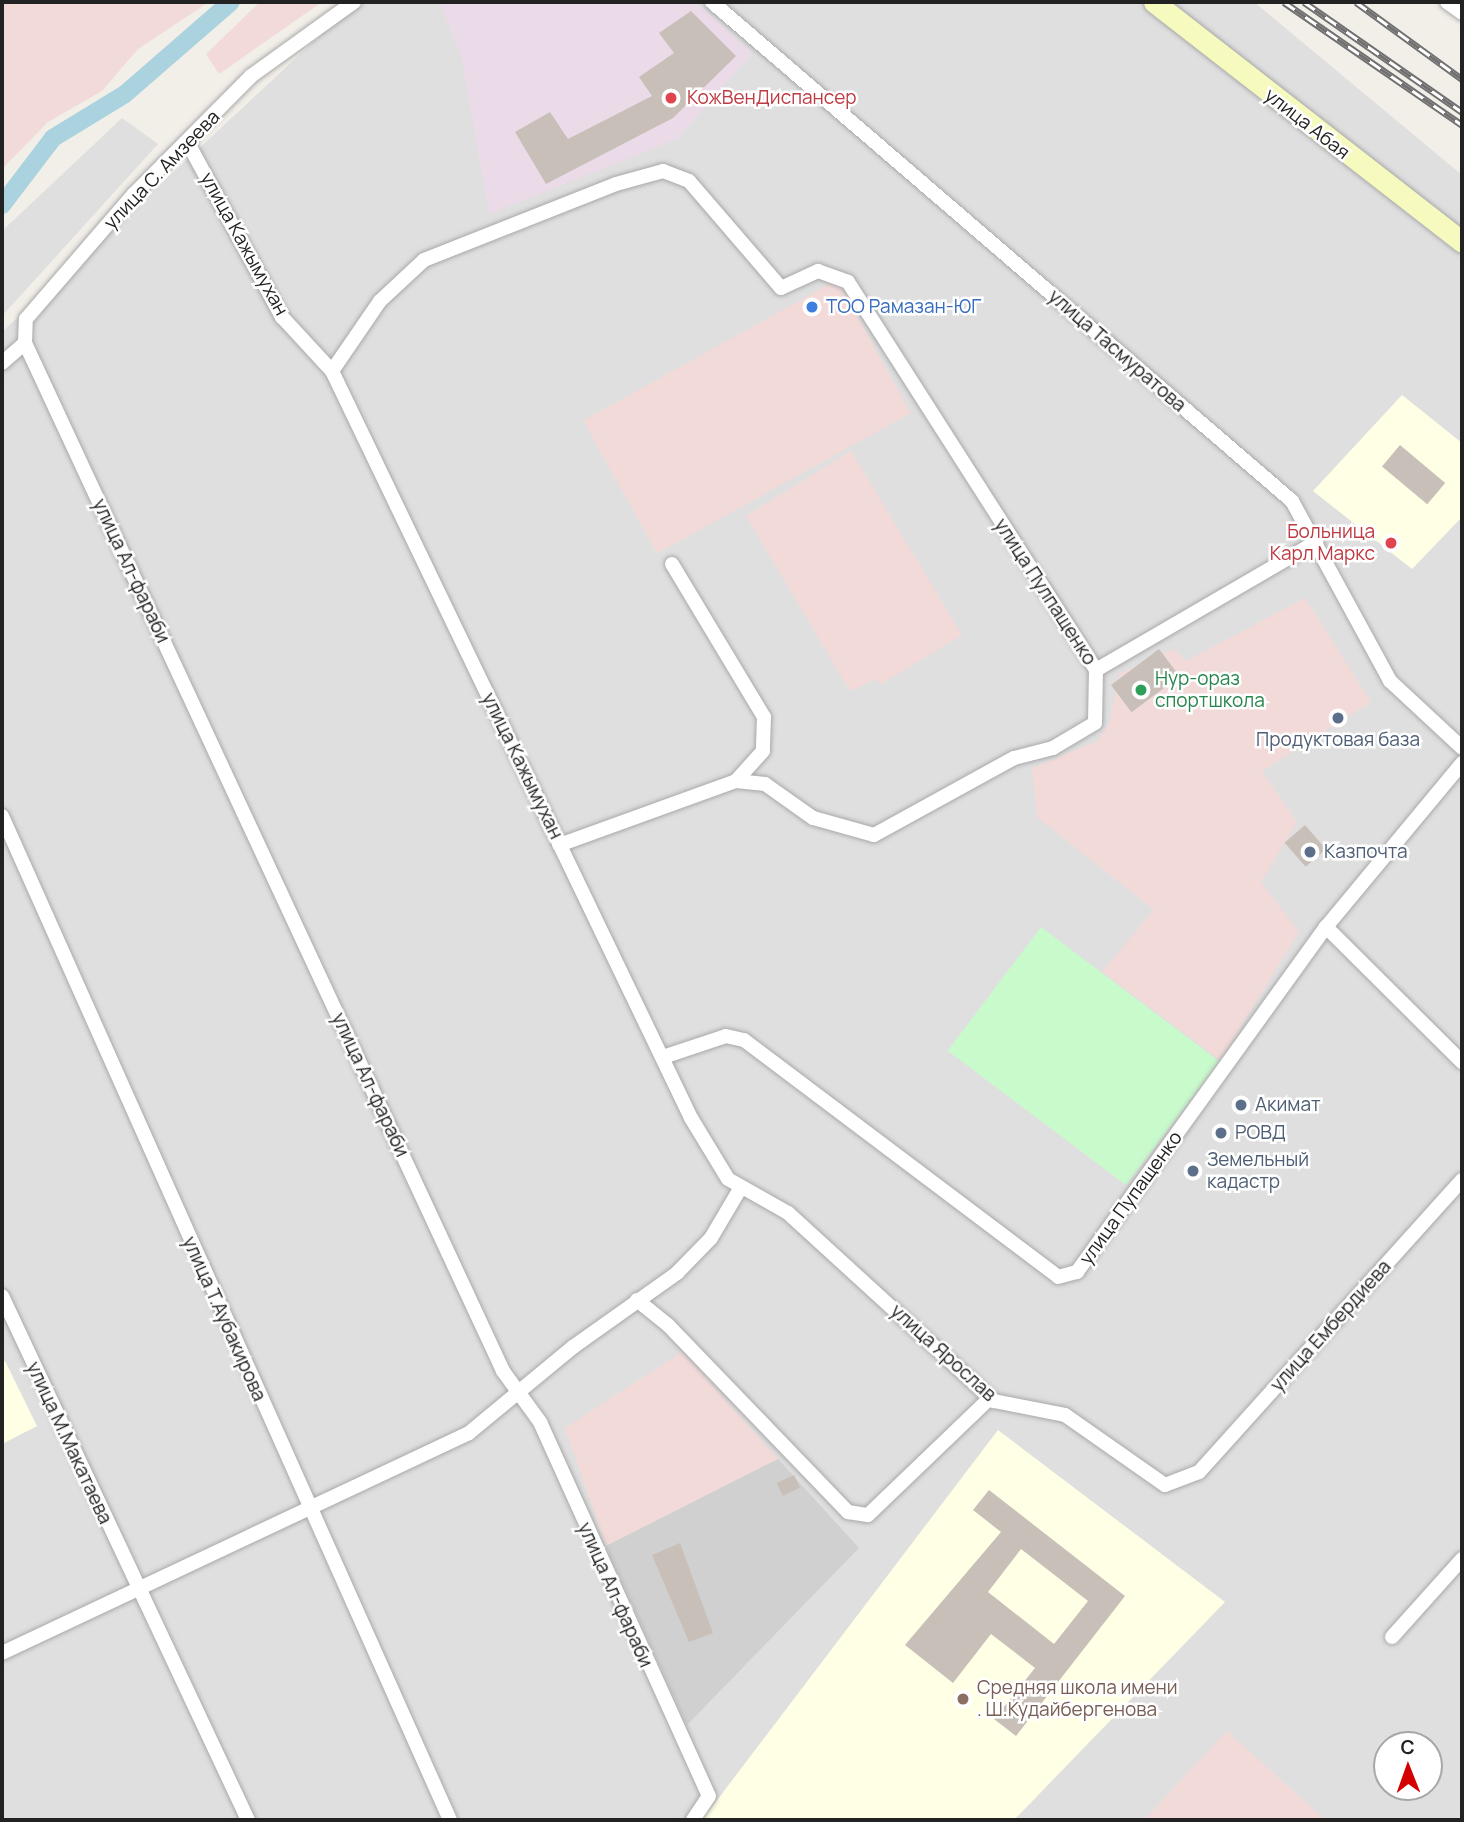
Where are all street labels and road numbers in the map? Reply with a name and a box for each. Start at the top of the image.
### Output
street label: улица Абая [1260,84,1354,164]
street label: улица С. Амзеева [99,106,225,234]
street label: улица Кажымухан [195,169,293,319]
street label: улица Тасмуратова [1044,285,1190,417]
street label: улица Ал-фараби [88,495,174,647]
street label: улица Пулпащенко [989,515,1101,669]
street label: улица Кажымухан [477,689,567,843]
street label: улица Ал-фараби [327,1009,413,1161]
street label: улица Пупащенко [1075,1127,1187,1269]
street label: улица Т.Аубакирова [177,1233,271,1405]
street label: улица Ембердиева [1266,1256,1396,1396]
street label: улица Ярослав [886,1300,1000,1406]
street label: улица М.Макатаева [21,1358,117,1528]
street label: улица Ал-фараби [573,1519,657,1671]

